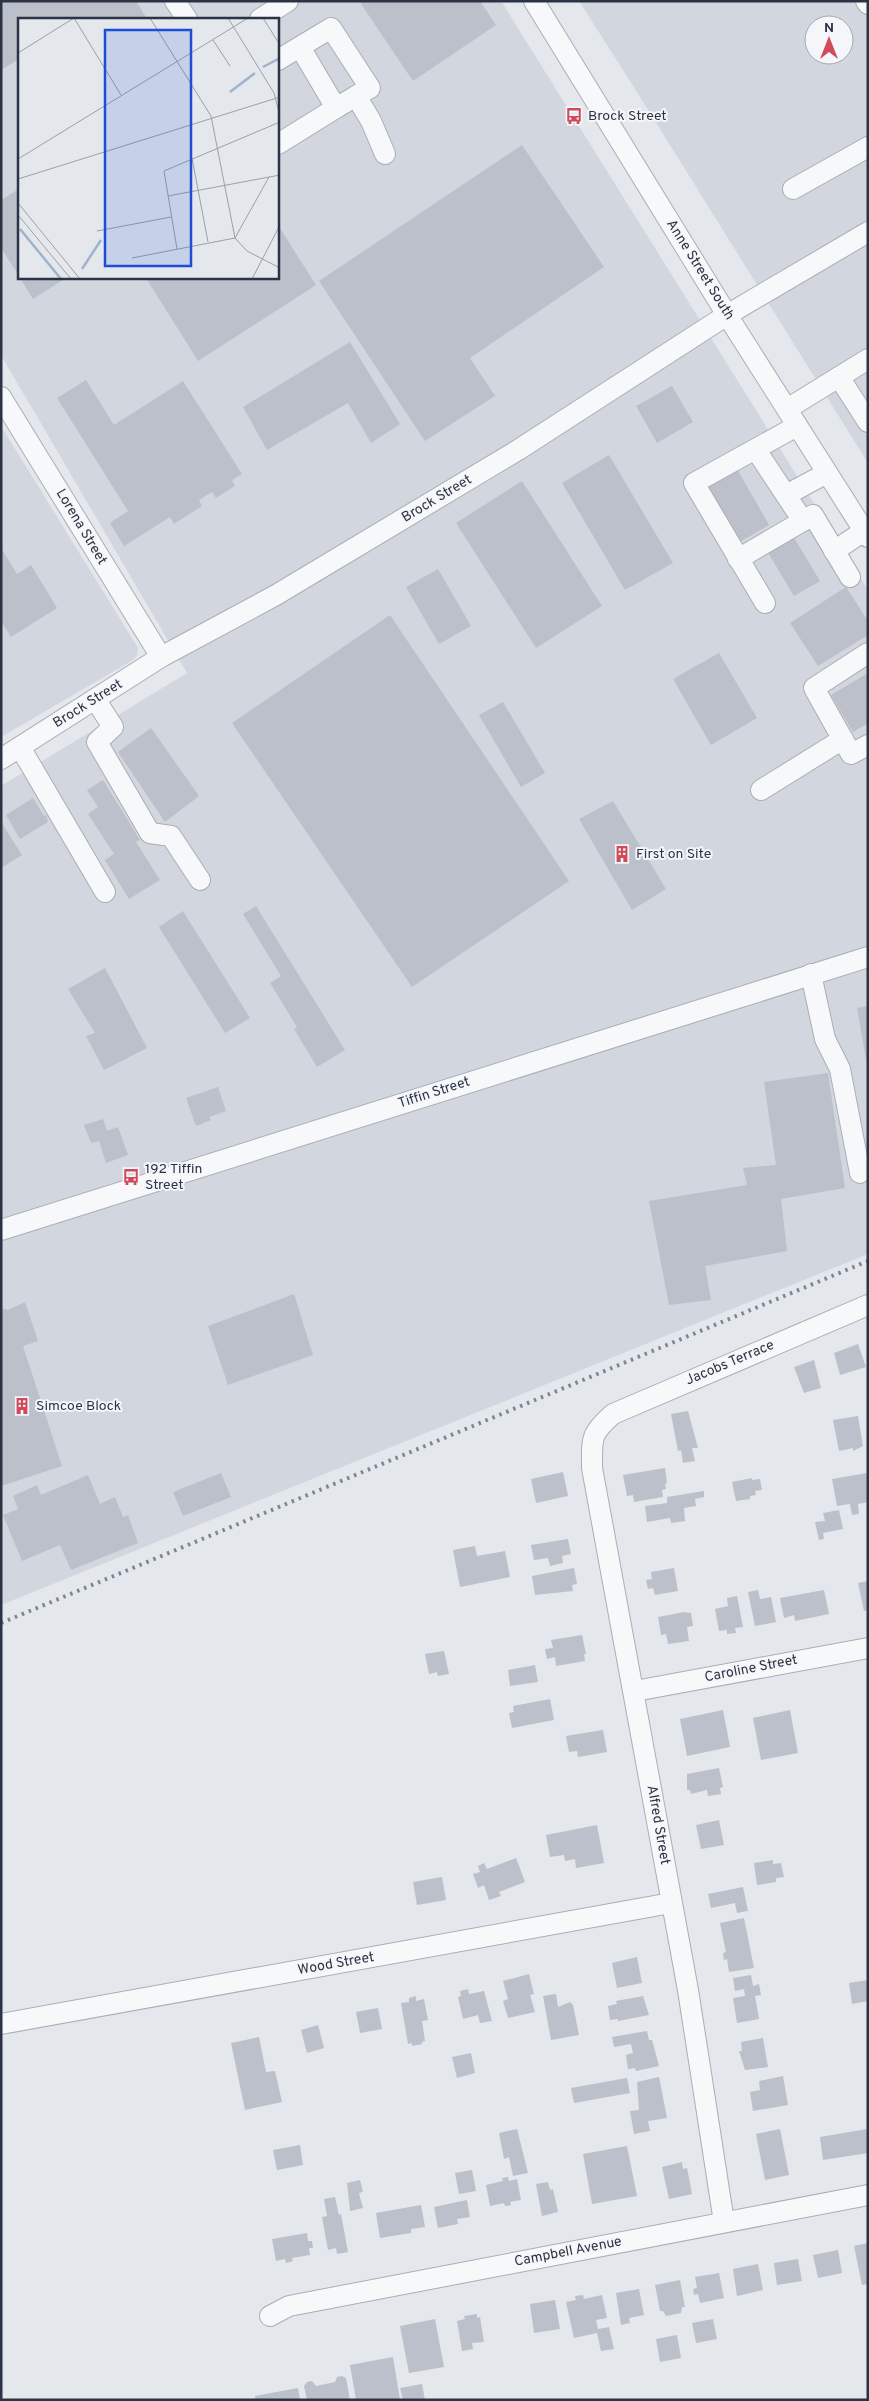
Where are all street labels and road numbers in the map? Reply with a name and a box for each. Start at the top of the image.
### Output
street label: Anne Street South [662,217,738,323]
street label: Brock Street [399,471,475,527]
street label: Lorena Street [52,486,110,568]
street label: Brock Street [50,676,126,732]
street label: Tiffin Street [396,1073,472,1113]
street label: Jacobs Terrace [683,1337,777,1389]
street label: Caroline Street [703,1652,799,1686]
street label: Alfred Street [643,1784,673,1866]
street label: Wood Street [296,1949,376,1979]
street label: Campbell Avenue [513,2233,623,2271]

